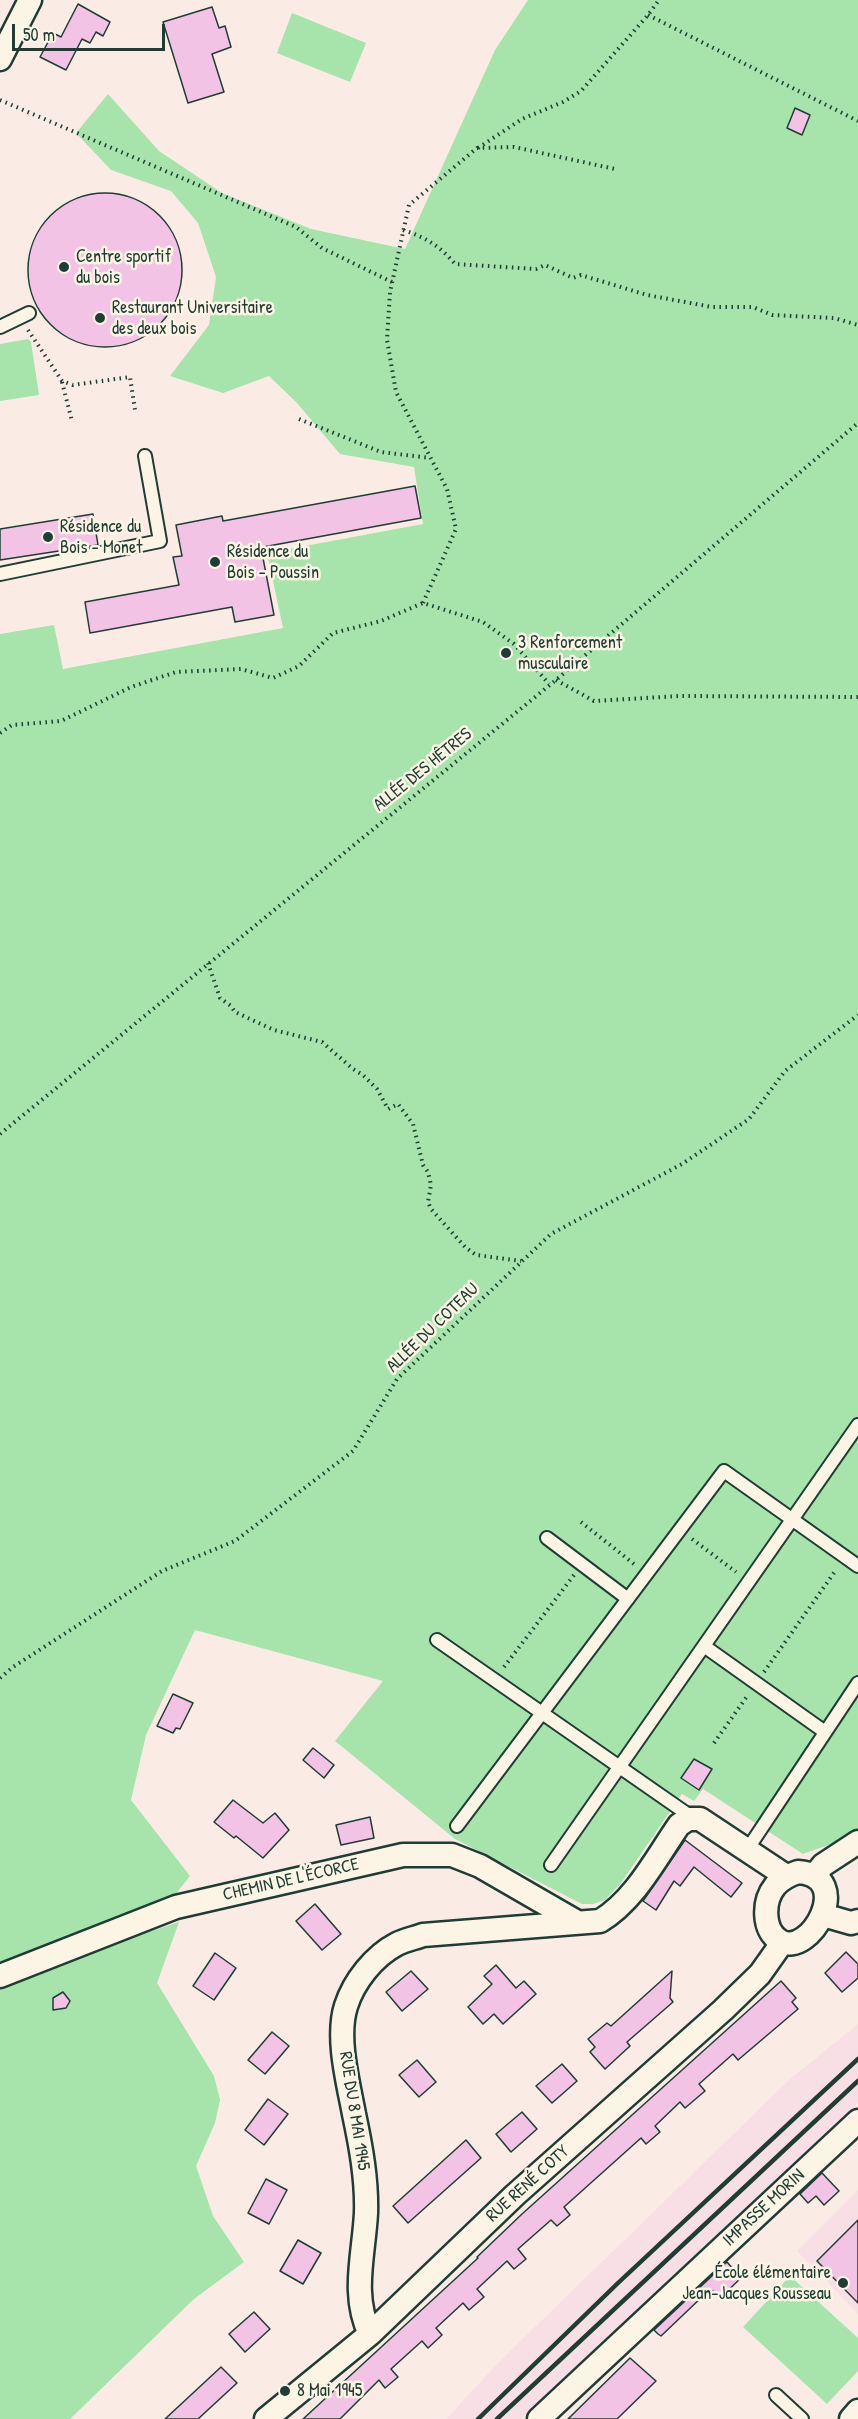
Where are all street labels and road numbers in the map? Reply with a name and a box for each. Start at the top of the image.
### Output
street label: ALLÉE DES HÊTRES [369,724,477,816]
street label: ALLÉE DU COTEAU [382,1279,484,1377]
street label: CHEMIN DE L'ÉCORCE [221,1854,361,1906]
street label: RUE DU 8 MAI 1945 [334,2050,374,2172]
street label: RUE RENÉ COTY [482,2141,574,2227]
street label: IMPASSE MORIN [719,2165,809,2251]

